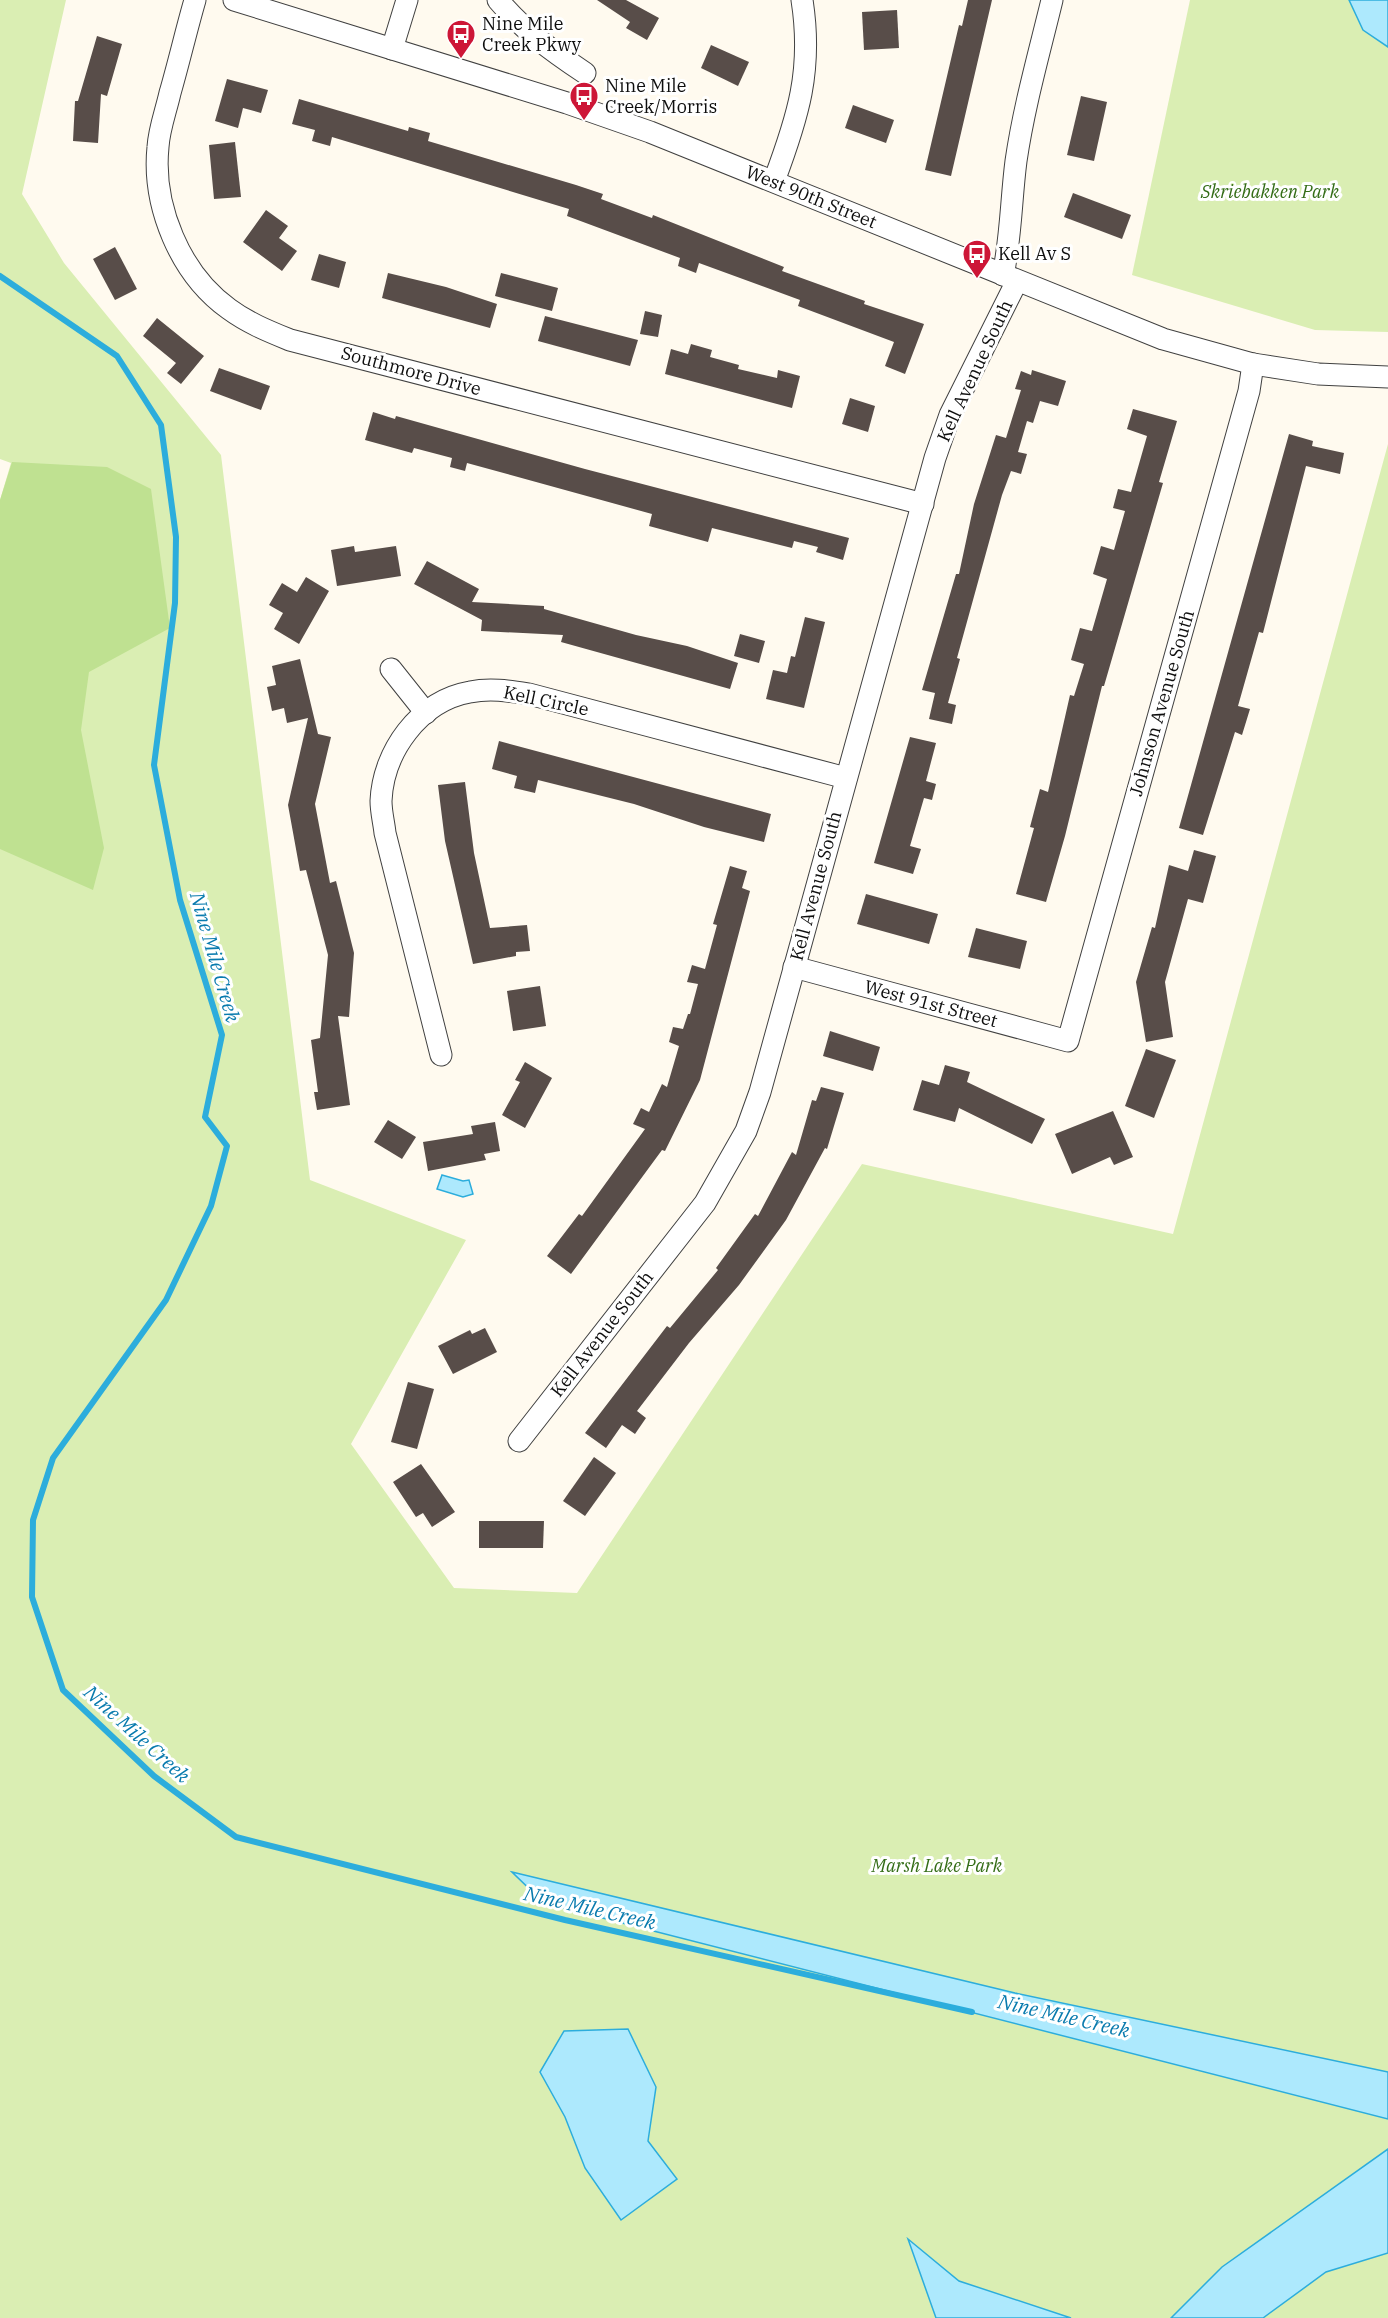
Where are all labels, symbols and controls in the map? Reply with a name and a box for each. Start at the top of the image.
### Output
place label: Nine Mile Creek Pkwy [482,12,581,56]
bus stop icon: Nine Mile Creek Pkwy [445,18,477,60]
place label: Nine Mile Creek/Morris [605,74,717,118]
bus stop icon: Nine Mile Creek/Morris [568,80,600,122]
street label: West 90th Street [742,160,880,233]
park label: Skriebakken Park [1200,180,1340,203]
bus stop icon: Kell Av S [961,238,993,280]
place label: Kell Av S [998,242,1071,265]
street label: Kell Avenue South [932,296,1017,445]
street label: Southmore Drive [339,341,484,400]
street label: Johnson Avenue South [1124,607,1199,799]
street label: Kell Circle [501,680,591,721]
street label: Kell Avenue South [785,809,847,963]
water label: Nine Mile Creek [184,888,247,1025]
street label: West 91st Street [862,975,1000,1032]
street label: Kell Avenue South [545,1266,658,1401]
water label: Nine Mile Creek [78,1678,197,1789]
park label: Marsh Lake Park [871,1854,1003,1877]
water label: Nine Mile Creek [521,1879,659,1936]
water label: Nine Mile Creek [995,1987,1133,2044]

